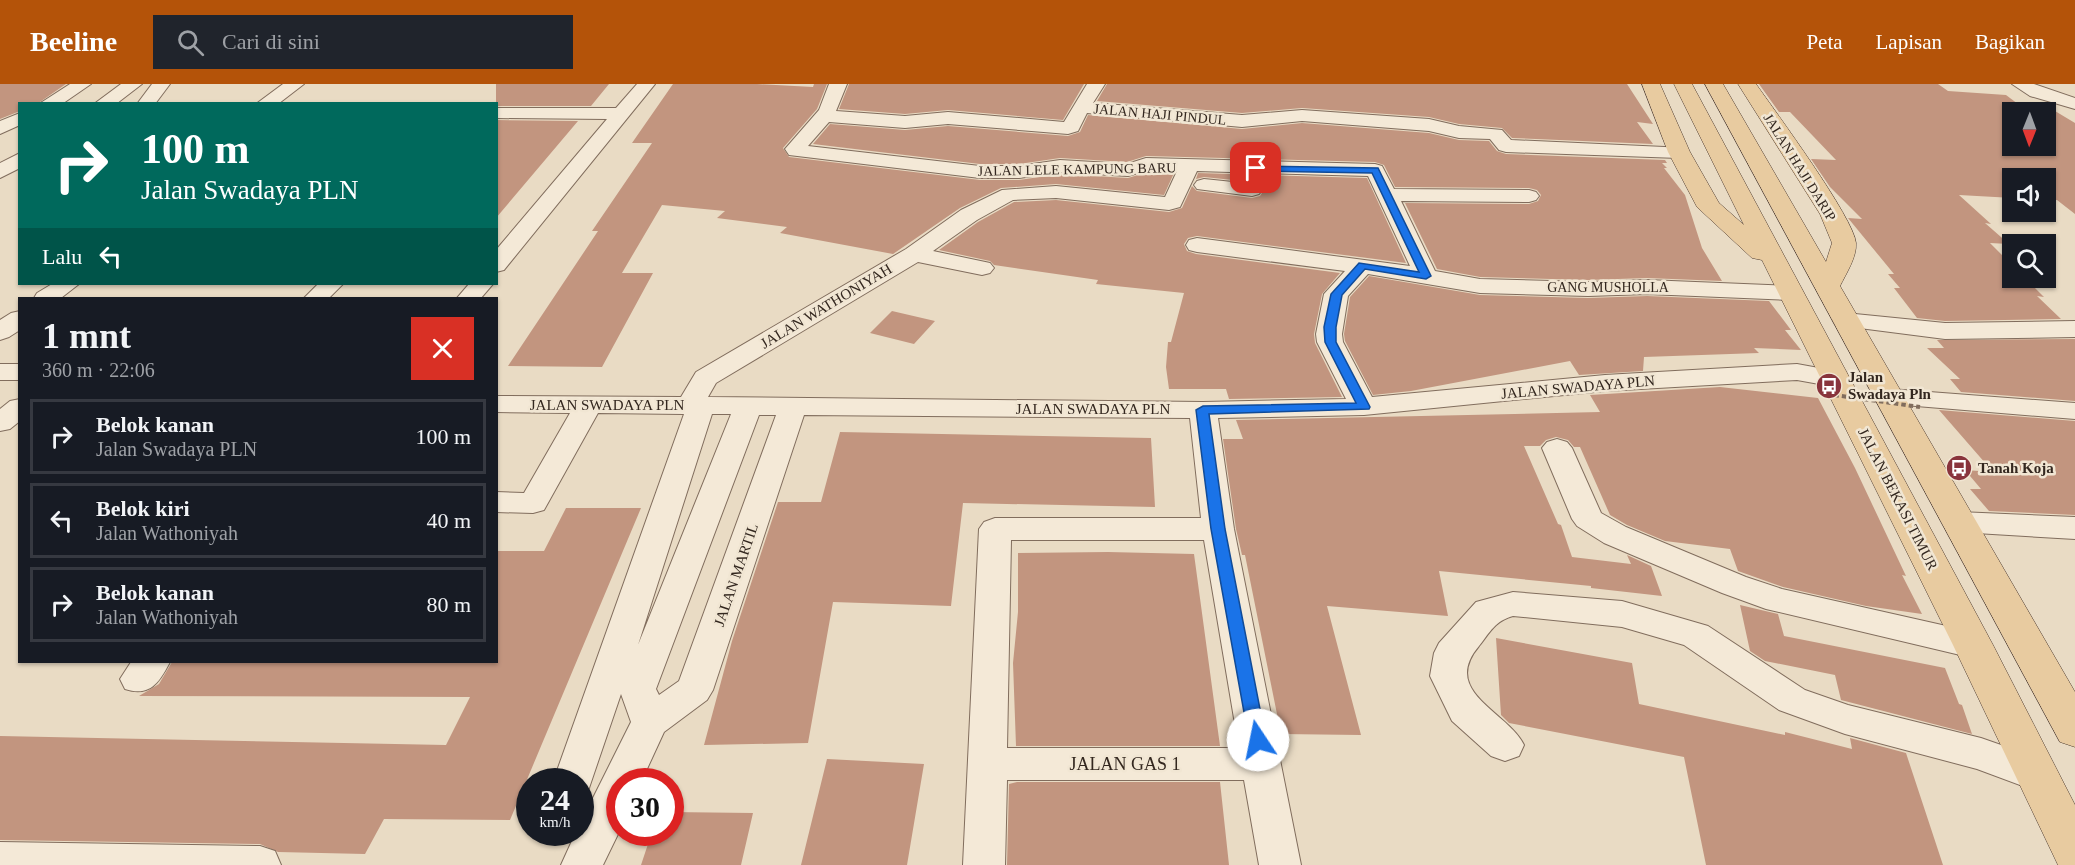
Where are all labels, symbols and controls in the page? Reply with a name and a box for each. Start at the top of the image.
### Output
search box [153,15,573,69]
text: Beeline [30,26,117,57]
icon: search [174,26,207,59]
text: Cari di sini [222,29,320,54]
text: Peta [1806,30,1843,54]
text: Lapisan [1876,30,1942,54]
text: Bagikan [1975,30,2045,54]
street label: JALAN HAJI PINDUL [1093,101,1227,128]
north arrow [2002,102,2056,156]
map controls [2002,102,2056,288]
street label: JALAN HAJI DARIP [1760,111,1839,224]
icon: right [42,126,120,204]
text: 100 m [141,126,250,172]
pin [1230,142,1281,193]
icon: arrive [1239,151,1272,184]
street label: JALAN LELE KAMPUNG BARU [978,160,1176,179]
button: sound [2002,168,2056,222]
text: Jalan Swadaya PLN [141,175,358,205]
button: search [2002,234,2056,288]
icon: left [94,240,127,273]
text: Lalu [42,244,82,269]
street label: JALAN WATHONIYAH [758,260,895,352]
street label: GANG MUSHOLLA [1547,280,1670,295]
text: 1 mnt [42,316,131,356]
button: close [411,317,474,380]
text: 360 m · 22:06 [42,359,155,381]
place label: Jalan Swadaya Pln [1848,369,1932,402]
bus stop icon: Jalan Swadaya Pln [1814,371,1844,401]
street label: JALAN SWADAYA PLN [1500,372,1656,402]
street label: JALAN SWADAYA PLN [530,397,684,413]
street label: JALAN SWADAYA PLN [1016,401,1170,417]
text: Belok kanan [96,412,214,437]
icon: right [45,420,78,453]
text: 100 m [415,424,471,449]
street label: JALAN BEKASI TIMUR [1855,425,1941,573]
text: Jalan Swadaya PLN [96,438,257,460]
bus stop icon: Tanah Koja [1944,453,1974,483]
place label: Tanah Koja [1978,460,2054,476]
text: Belok kiri [96,496,190,521]
icon: left [45,504,78,537]
text: 40 m [426,508,471,533]
street label: JALAN MARTIL [711,521,761,629]
text: Jalan Wathoniyah [96,522,238,544]
text: Belok kanan [96,580,214,605]
icon: right [45,588,78,621]
text: 80 m [426,592,471,617]
text: Jalan Wathoniyah [96,606,238,628]
position arrow [1226,708,1290,772]
street label: JALAN GAS 1 [1069,754,1181,774]
speed limit sign: 30 [606,768,684,846]
text: 24 [540,783,570,816]
text: km/h [540,814,570,830]

